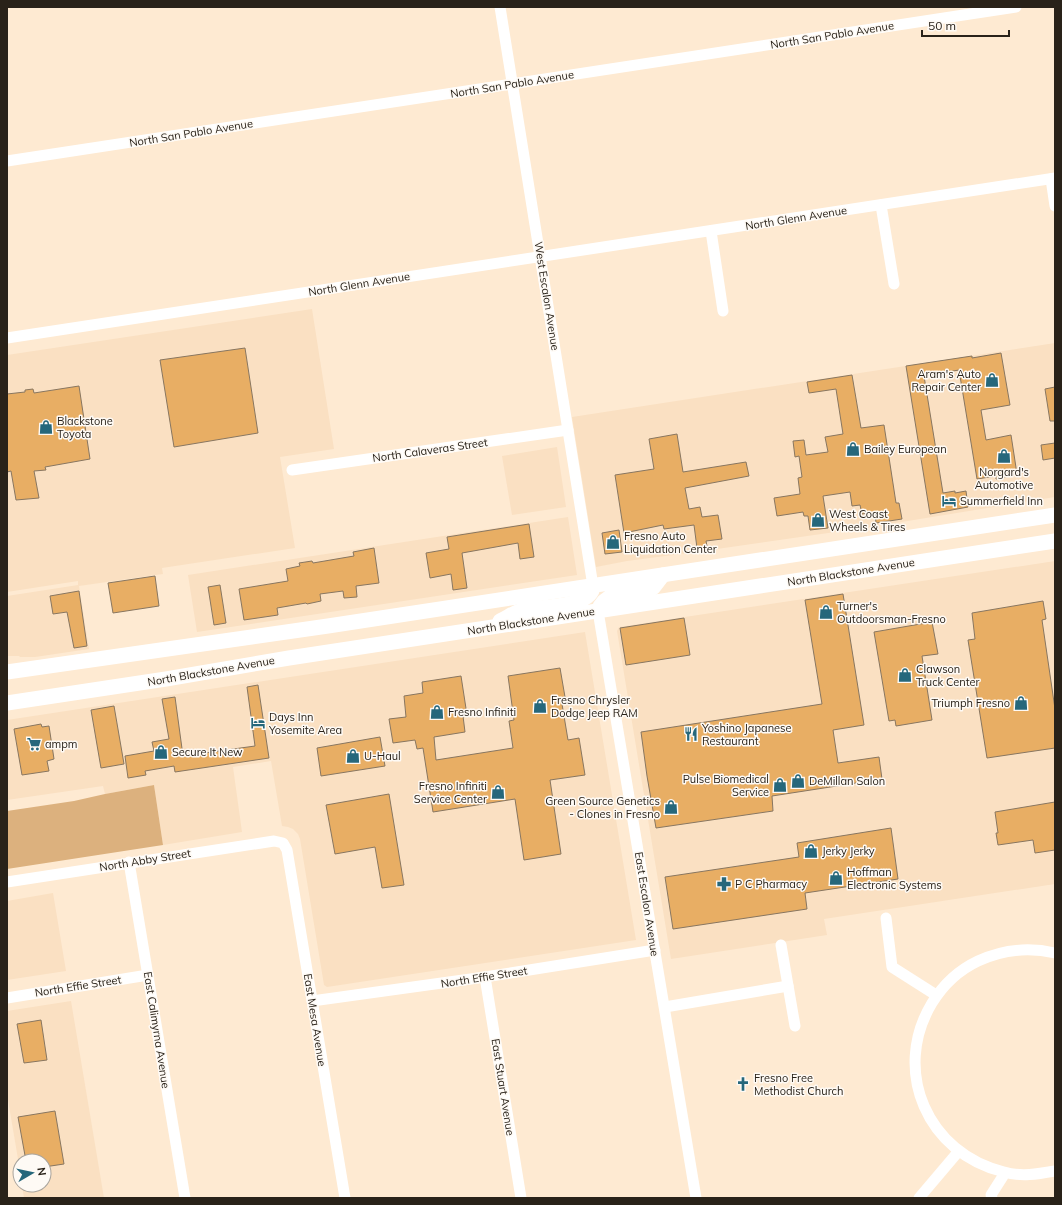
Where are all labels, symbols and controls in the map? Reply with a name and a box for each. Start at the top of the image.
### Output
scale bar [922,12,1009,38]
street label: North San Pablo Avenue [769,18,895,52]
text: 50 m [928,18,956,33]
street label: North San Pablo Avenue [449,67,575,101]
street label: North San Pablo Avenue [128,116,254,150]
street label: North Glenn Avenue [744,203,848,233]
street label: West Escalon Avenue [531,241,563,351]
street label: North Glenn Avenue [307,269,411,299]
place label: Aram's Auto Repair Center [912,367,981,394]
shop icon: Aram's Auto Repair Center [984,372,1000,388]
place label: Blackstone Toyota [57,414,113,441]
shop icon: Blackstone Toyota [38,419,54,435]
street label: North Calaveras Street [372,435,489,465]
shop icon: Bailey European [845,441,861,457]
place label: Bailey European [864,442,947,456]
shop icon: Norgard's Automotive [996,448,1012,464]
place label: Norgard's Automotive [975,465,1033,492]
hotel icon: Summerfield Inn [941,493,957,509]
place label: Summerfield Inn [960,494,1043,508]
place label: West Coast Wheels & Tires [829,507,905,534]
shop icon: West Coast Wheels & Tires [810,512,826,528]
place label: Fresno Auto Liquidation Center [624,529,717,556]
shop icon: Fresno Auto Liquidation Center [605,534,621,550]
street label: North Blackstone Avenue [786,555,916,589]
place label: Turner's Outdoorsman-Fresno [837,599,946,626]
street label: North Blackstone Avenue [466,604,596,638]
shop icon: Turner's Outdoorsman-Fresno [818,604,834,620]
street label: North Blackstone Avenue [146,653,276,689]
place label: Clawson Truck Center [916,662,979,689]
shop icon: Clawson Truck Center [897,667,913,683]
place label: Fresno Chrysler Dodge Jeep RAM [551,693,638,720]
shop icon: Triumph Fresno [1013,695,1029,711]
place label: Triumph Fresno [932,696,1010,710]
shop icon: Fresno Chrysler Dodge Jeep RAM [532,698,548,714]
shop icon: Fresno Infiniti [429,704,445,720]
place label: Fresno Infiniti [448,705,516,719]
place label: Days Inn Yosemite Area [268,710,342,737]
hotel icon: Days Inn Yosemite Area [250,715,266,731]
place label: Yoshino Japanese Restaurant [701,721,792,748]
restaurant icon: Yoshino Japanese Restaurant [683,726,699,742]
supermarket icon: ampm [26,736,42,752]
place label: ampm [45,737,78,751]
shop icon: Secure It New [153,744,169,760]
place label: Secure It New [172,745,243,759]
shop icon: U-Haul [345,748,361,764]
place label: U-Haul [364,749,401,763]
place label: Pulse Biomedical Service [683,772,769,799]
shop icon: DeMillan Salon [790,773,806,789]
place label: DeMillan Salon [809,774,885,788]
shop icon: Pulse Biomedical Service [772,777,788,793]
place label: Fresno Infiniti Service Center [414,779,487,806]
shop icon: Fresno Infiniti Service Center [490,784,506,800]
place label: Green Source Genetics - Clones in Fresno [545,794,660,821]
shop icon: Green Source Genetics - Clones in Fresno [663,799,679,815]
shop icon: Jerky Jerky [803,843,819,859]
place label: Jerky Jerky [822,844,875,858]
street label: North Abby Street [98,846,192,874]
street label: East Escalon Avenue [632,851,662,957]
place label: Hoffman Electronic Systems [847,865,942,892]
shop icon: Hoffman Electronic Systems [828,870,844,886]
pharmacy icon: P C Pharmacy [716,876,732,892]
place label: P C Pharmacy [735,877,807,891]
street label: North Effie Street [440,963,528,991]
street label: East Calimyrna Avenue [141,971,173,1089]
street label: North Effie Street [34,972,122,1000]
street label: East Mesa Avenue [301,973,329,1067]
street label: East Stuart Avenue [488,1037,518,1137]
place label: Fresno Free Methodist Church [754,1071,843,1098]
church icon: Fresno Free Methodist Church [735,1076,751,1092]
north arrow [12,1153,52,1193]
text: N [34,1166,49,1177]

